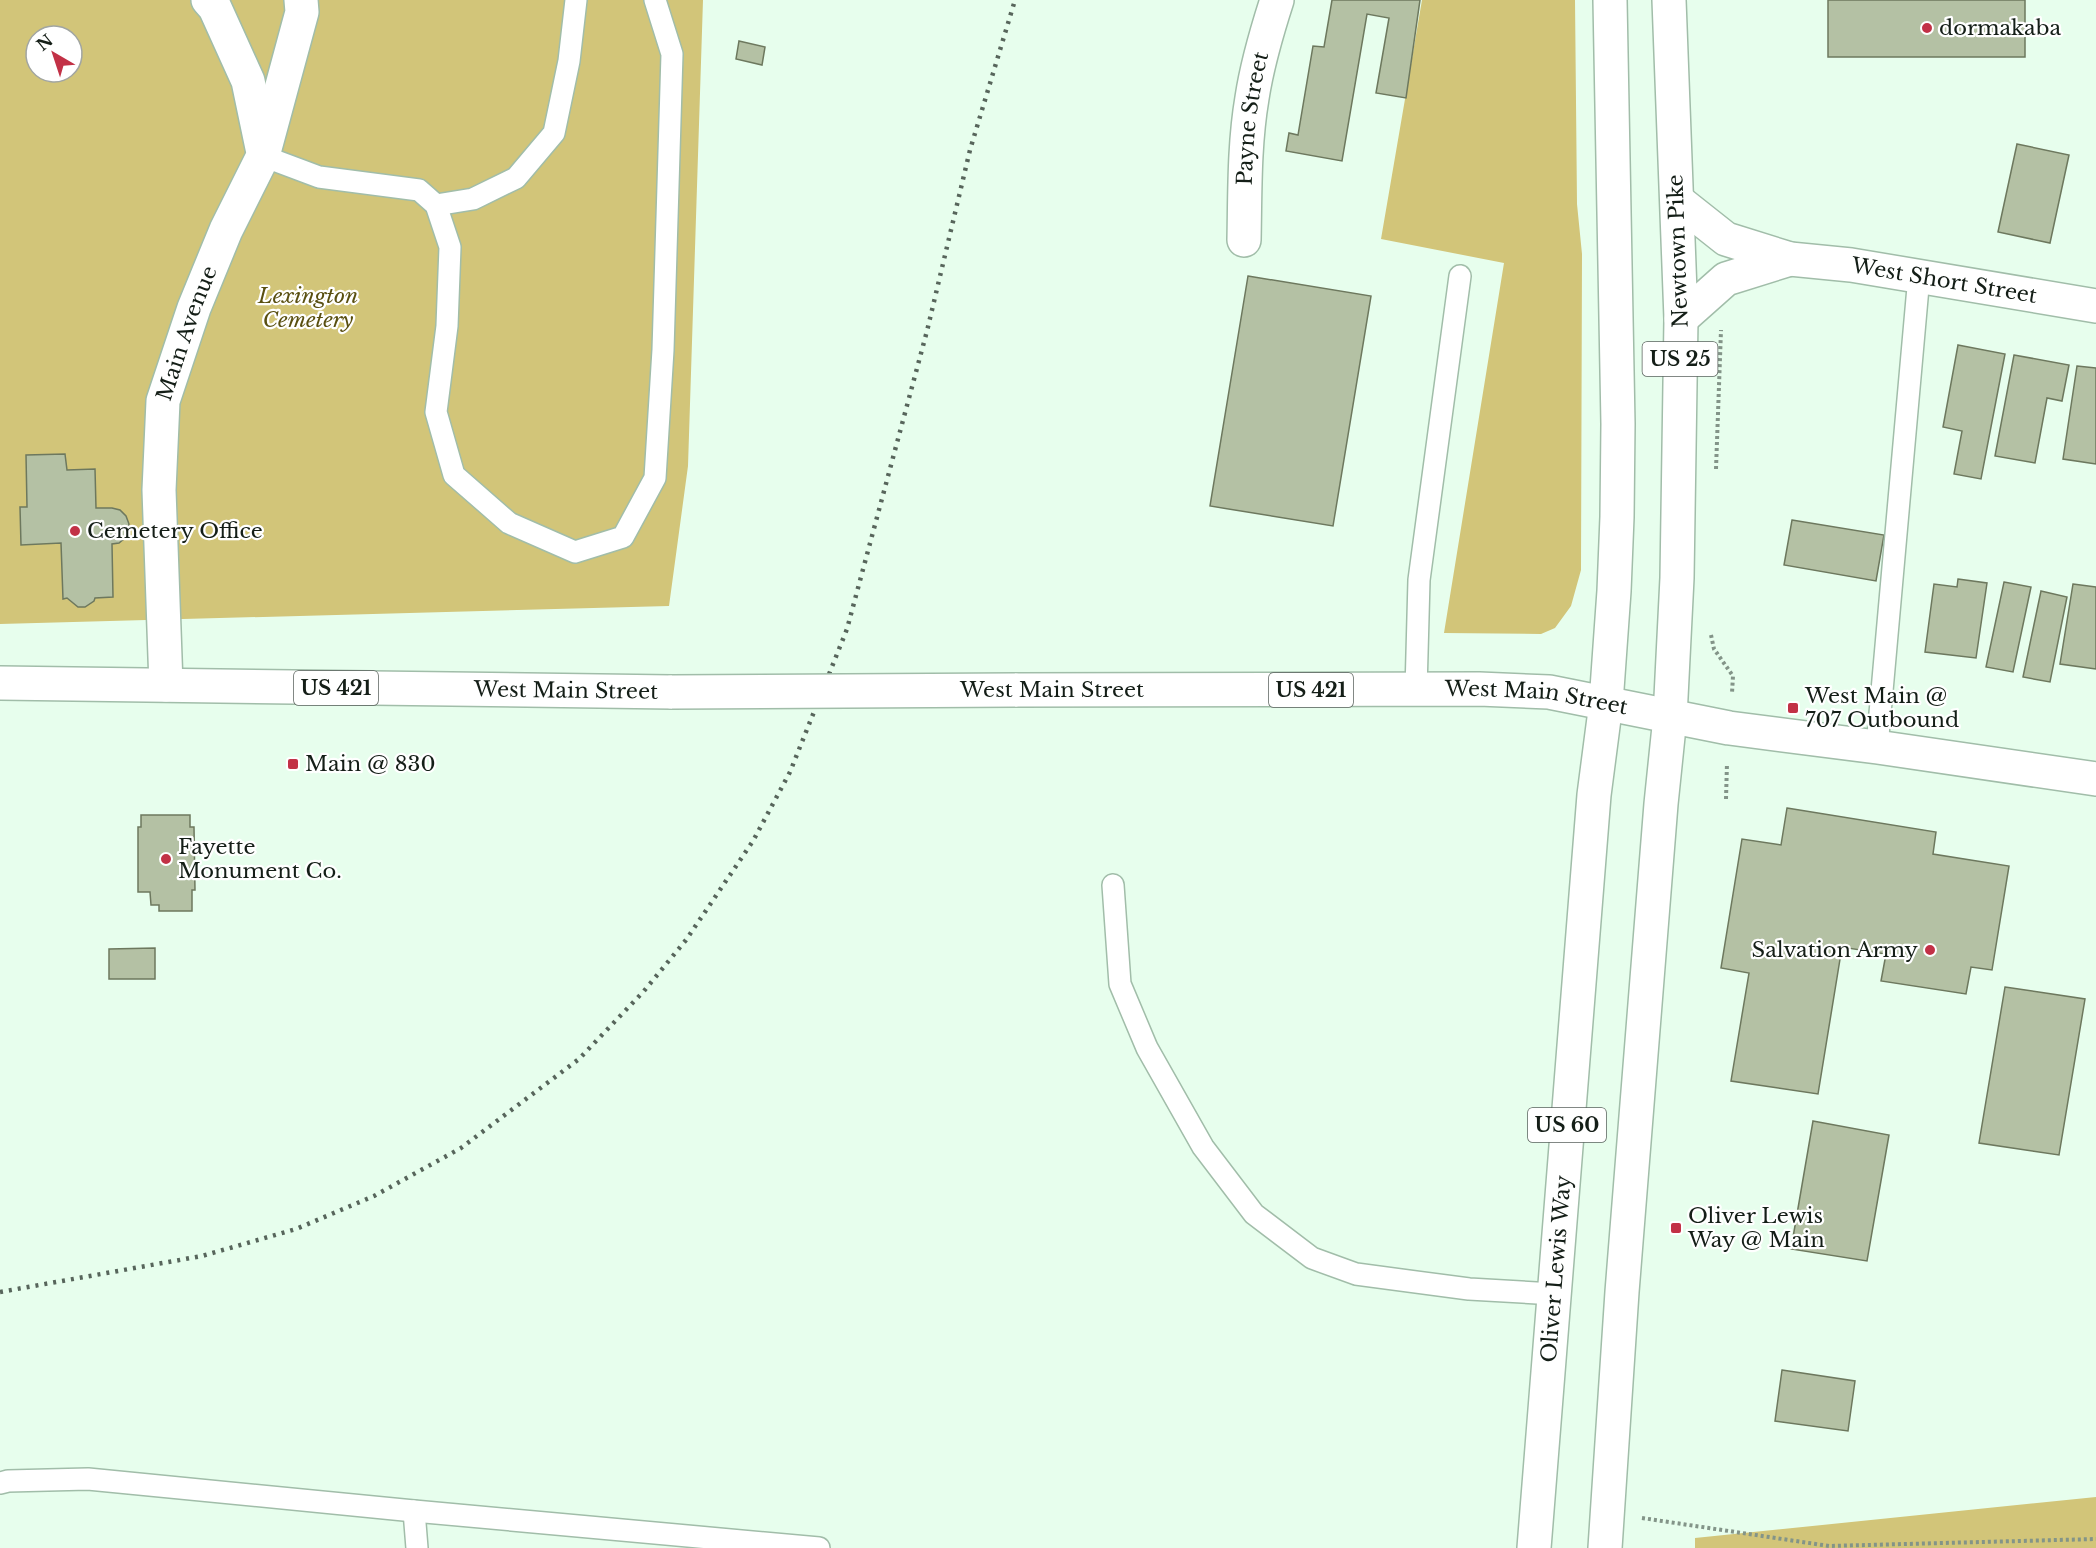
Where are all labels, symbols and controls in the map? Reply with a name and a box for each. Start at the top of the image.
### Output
place label: dormakaba [1939,15,2061,41]
marker: dormakaba [1920,21,1934,35]
north arrow [24,24,84,84]
text: N [32,30,57,55]
street label: Payne Street [1232,49,1274,186]
street label: Newtown Pike [1662,174,1694,328]
street label: West Short Street [1848,252,2039,309]
street label: Main Avenue [151,262,223,404]
park label: Lexington Cemetery [257,283,358,333]
road number: US 25 [1642,342,1718,376]
place label: Cemetery Office [87,518,263,544]
marker: Cemetery Office [68,524,82,538]
road number: US 421 [294,671,378,705]
road number: US 421 [1269,673,1353,707]
street label: West Main Street [473,676,658,705]
street label: West Main Street [1444,676,1630,720]
street label: West Main Street [959,677,1144,703]
place label: West Main @ 707 Outbound [1804,683,1959,733]
marker: West Main @ 707 Outbound [1786,701,1800,715]
place label: Main @ 830 [305,751,435,777]
marker: Main @ 830 [286,757,300,771]
place label: Fayette Monument Co. [178,834,342,884]
marker: Fayette Monument Co. [159,852,173,866]
place label: Salvation Army [1752,937,1919,963]
marker: Salvation Army [1923,943,1937,957]
road number: US 60 [1528,1108,1606,1142]
street label: Oliver Lewis Way [1536,1174,1577,1364]
place label: Oliver Lewis Way @ Main [1687,1203,1825,1253]
marker: Oliver Lewis Way @ Main [1669,1221,1683,1235]

